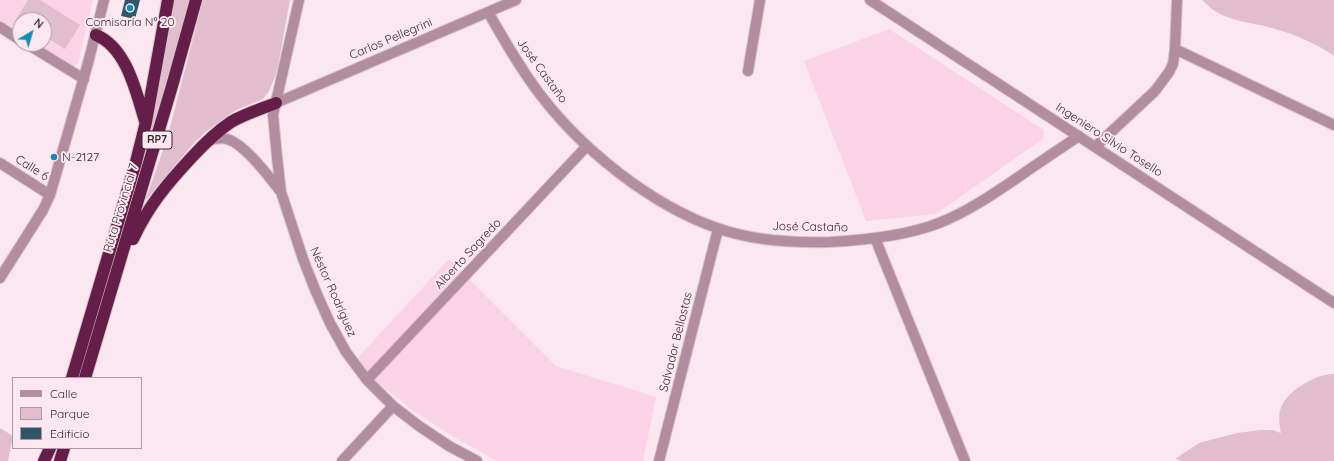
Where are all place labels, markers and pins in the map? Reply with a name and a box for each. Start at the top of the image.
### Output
marker: Comisaría N° 20 [125,3,135,13]
place label: Comisaría N° 20 [85,15,175,29]
place label: N-2127 [62,150,99,164]
marker: N-2127 [49,152,59,162]

